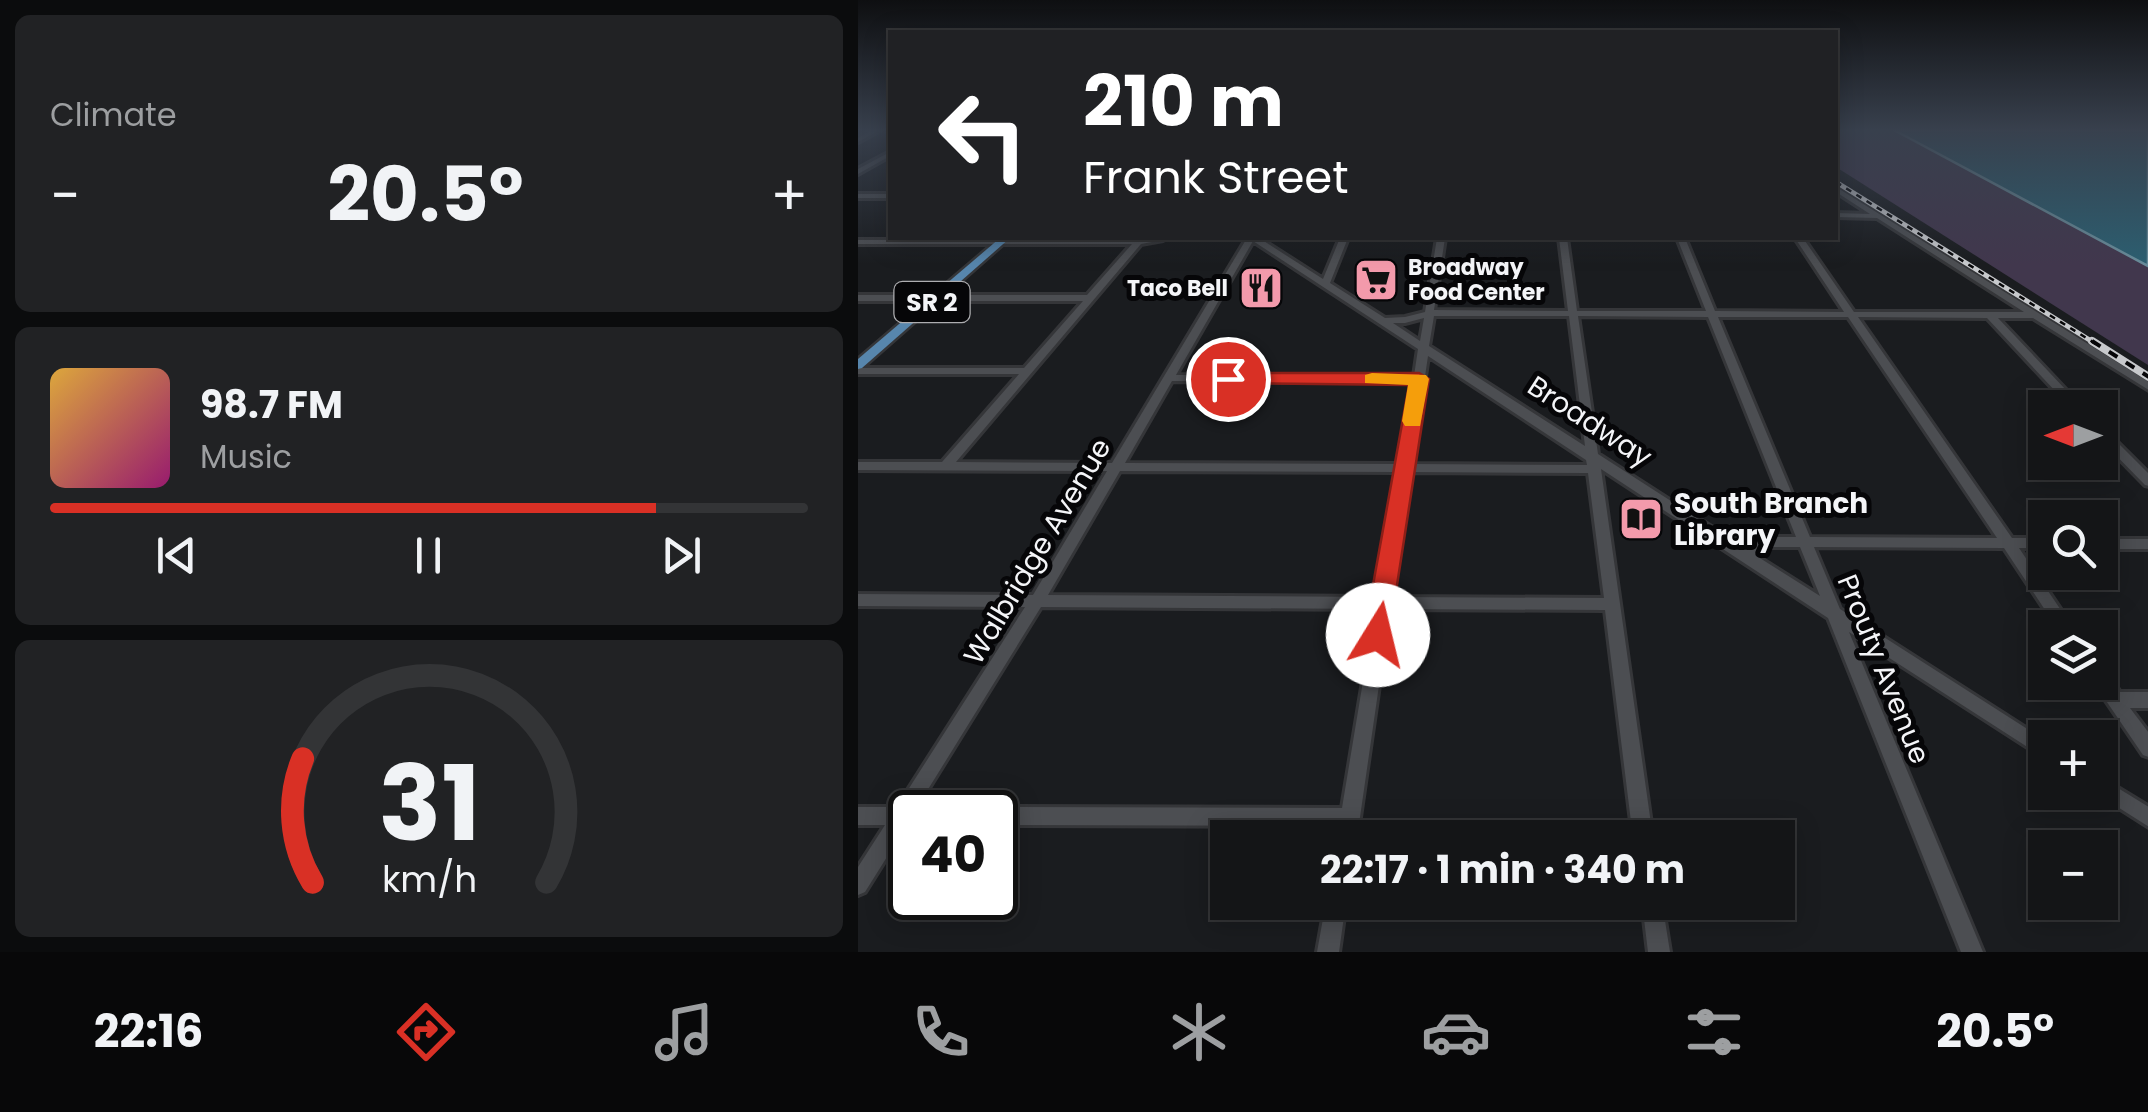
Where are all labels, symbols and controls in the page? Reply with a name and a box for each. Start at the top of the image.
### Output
text: 210 m [1083,52,1284,151]
icon: left [918,70,1048,200]
text: Climate [50,92,177,137]
text: 20.5° [327,142,524,247]
text: Frank Street [1083,146,1349,209]
text: − [50,157,80,234]
text: + [770,157,808,234]
place label: Broadway Food Center [1408,252,1545,308]
supermarket icon: Broadway Food Center [1353,257,1399,303]
restaurant icon: Taco Bell [1238,265,1284,311]
place label: Taco Bell [1127,273,1228,304]
road number: SR 2 [894,282,970,322]
pin [1186,337,1271,422]
icon: arrive [1201,352,1256,407]
street label: Broadway [1520,367,1660,476]
text: 98.7 FM [200,378,343,431]
north arrow [2028,390,2118,480]
map controls [2028,390,2118,920]
street label: Walbridge Avenue [954,431,1120,672]
text: Music [200,434,292,479]
place label: South Branch Library [1674,484,1868,555]
library icon: South Branch Library [1618,496,1664,542]
button: search [2028,500,2118,590]
icon: previous [149,528,204,583]
icon: pause [401,528,456,583]
icon: next [654,528,709,583]
street label: Prouty Avenue [1828,569,1939,770]
position arrow [1326,583,1430,687]
button: layers [2028,610,2118,700]
button: + [2028,720,2118,810]
text: 31 [378,731,480,876]
speed limit sign: 40 [888,790,1018,920]
button: − [2028,830,2118,920]
text: 22:17 · 1 min · 340 m [1320,843,1685,896]
text: km/h [381,854,477,905]
icon: directions [391,997,461,1067]
icon: music [649,997,719,1067]
icon: phone [906,997,976,1067]
icon: climate [1164,997,1234,1067]
icon: car [1421,997,1491,1067]
icon: filters [1679,997,1749,1067]
text: 22:16 [94,1000,204,1063]
text: 20.5° [1936,1000,2054,1063]

